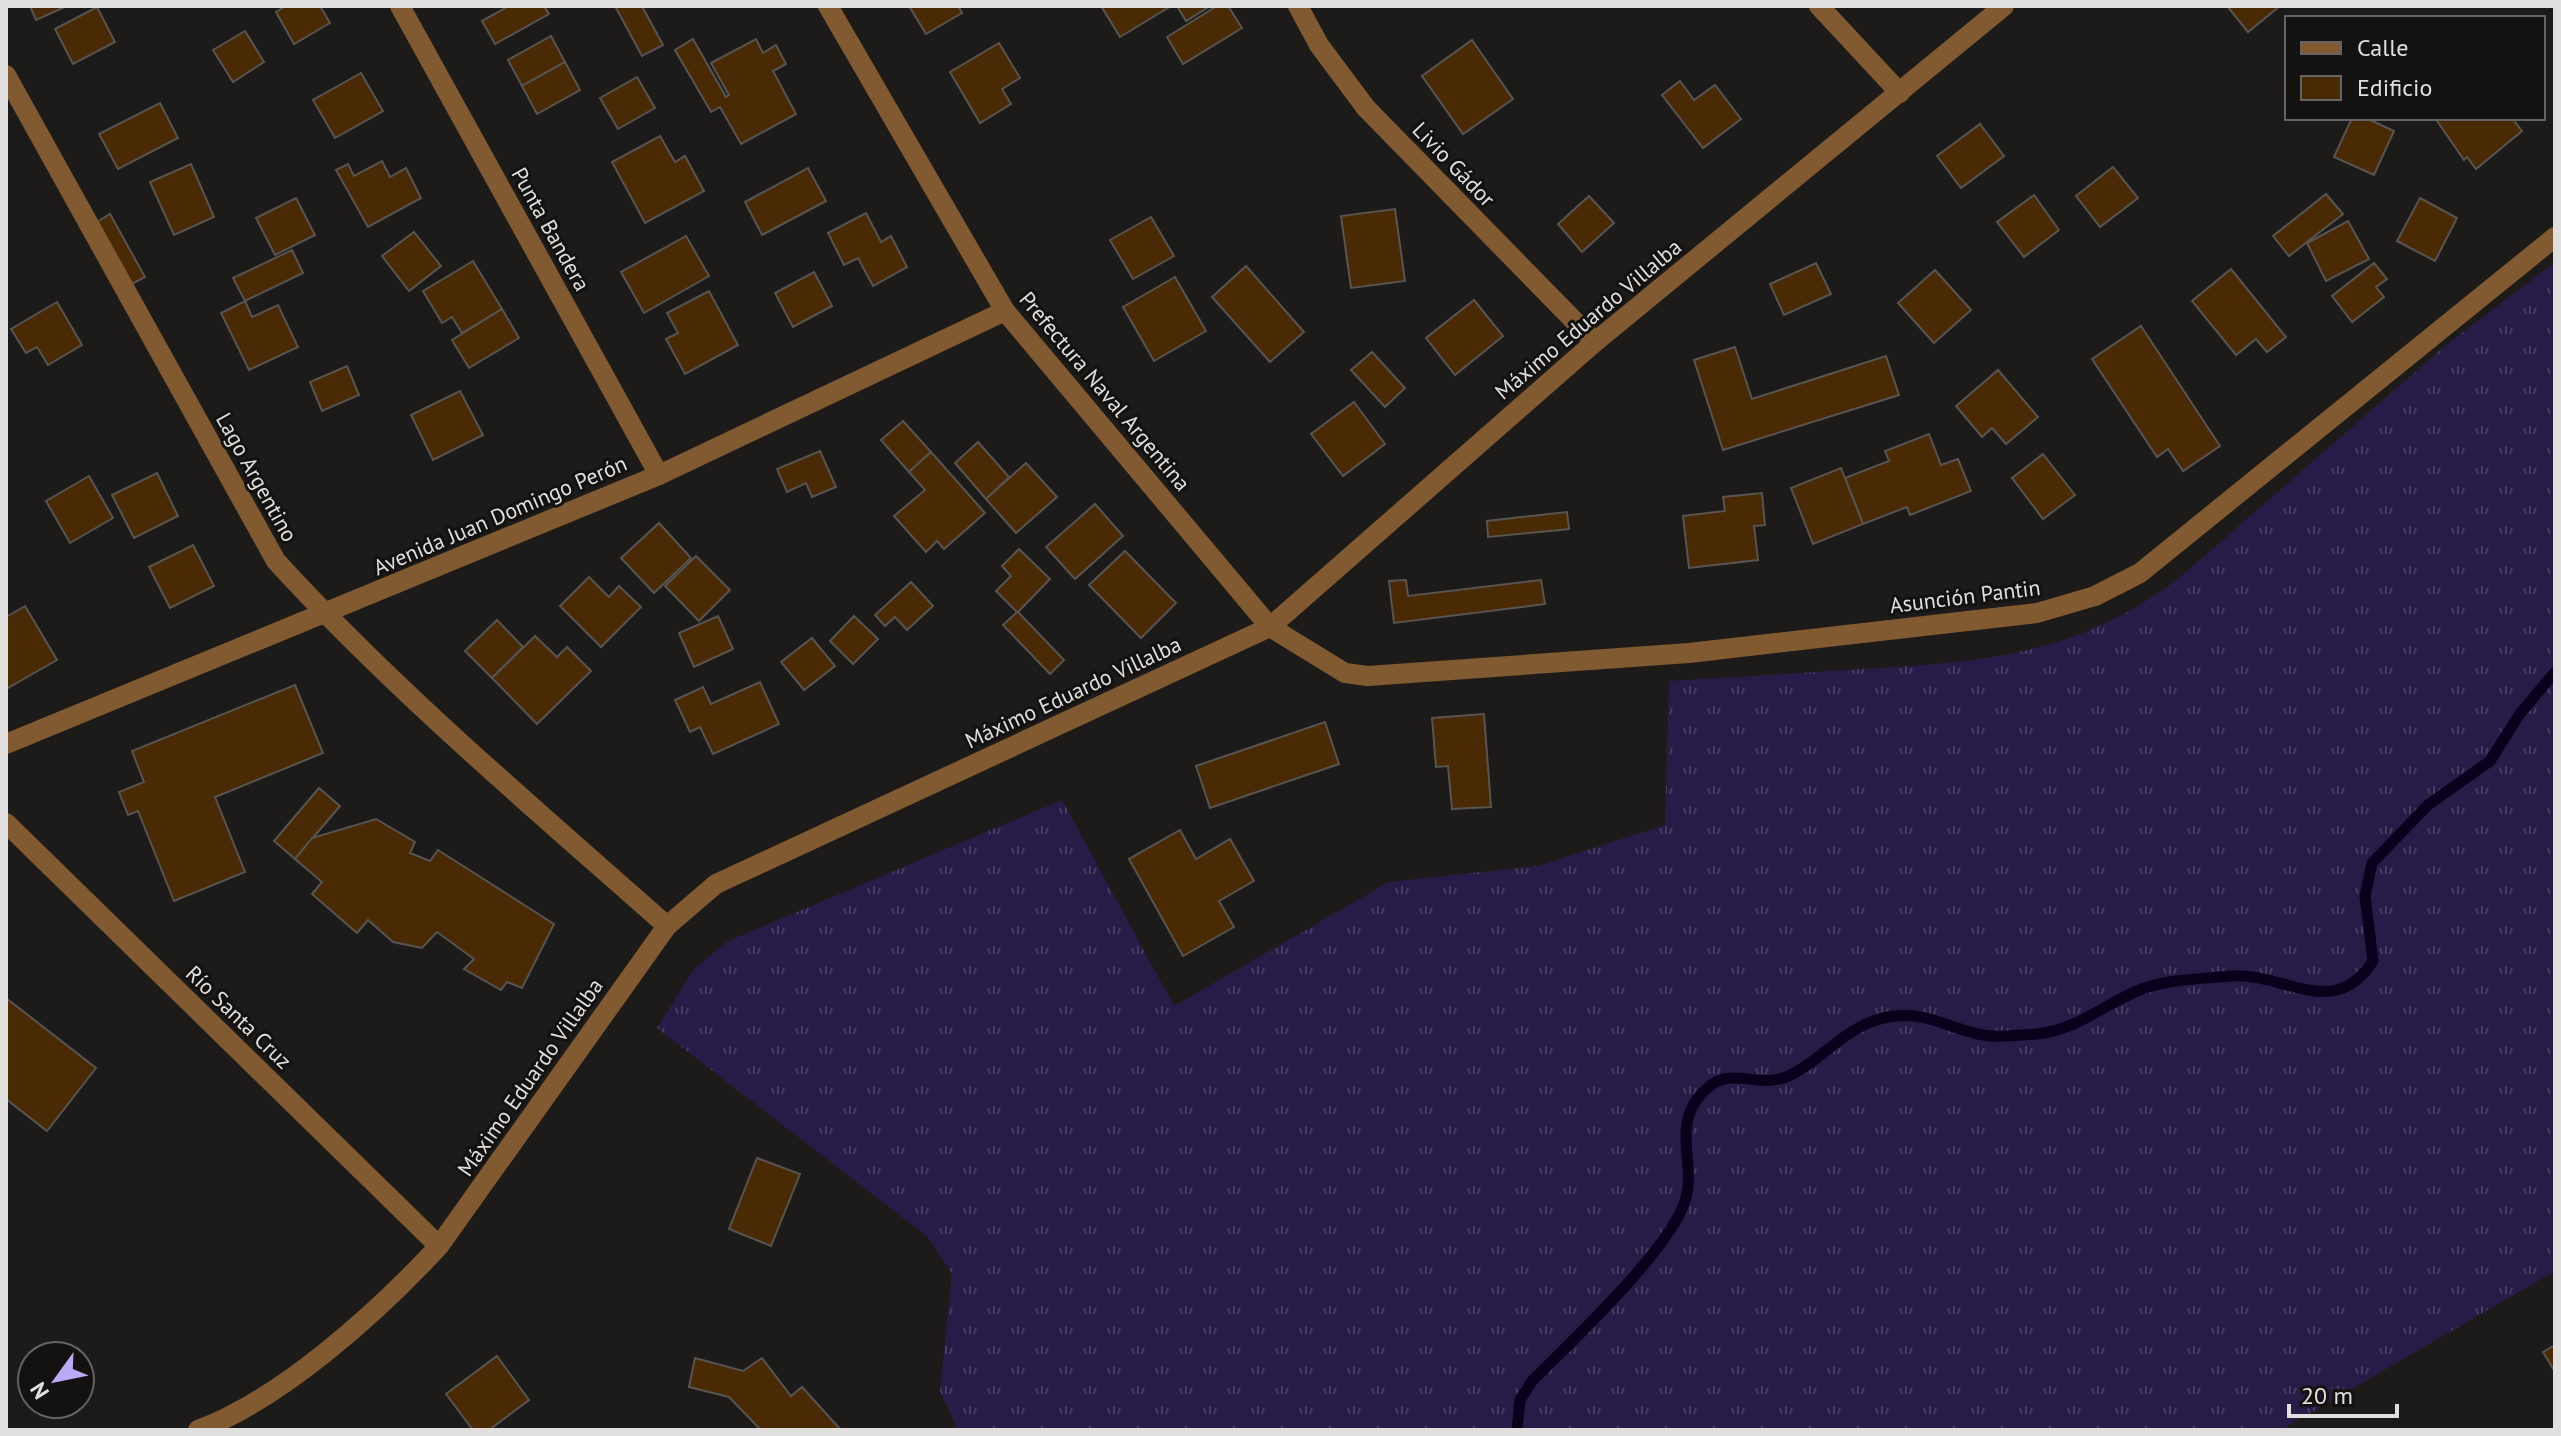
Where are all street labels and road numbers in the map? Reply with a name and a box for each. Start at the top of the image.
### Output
street label: Livio Gádor [1407,116,1502,213]
street label: Punta Bandera [506,162,596,296]
street label: Máximo Eduardo Villalba [1489,233,1687,405]
street label: Prefectura Naval Argentina [1013,286,1197,496]
street label: Lago Argentino [210,408,304,546]
street label: Avenida Juan Domingo Perón [369,449,631,581]
street label: Asunción Pantin [1888,573,2042,619]
street label: Máximo Eduardo Villalba [961,630,1185,754]
street label: Río Santa Cruz [180,959,298,1075]
street label: Máximo Eduardo Villalba [451,973,609,1181]

